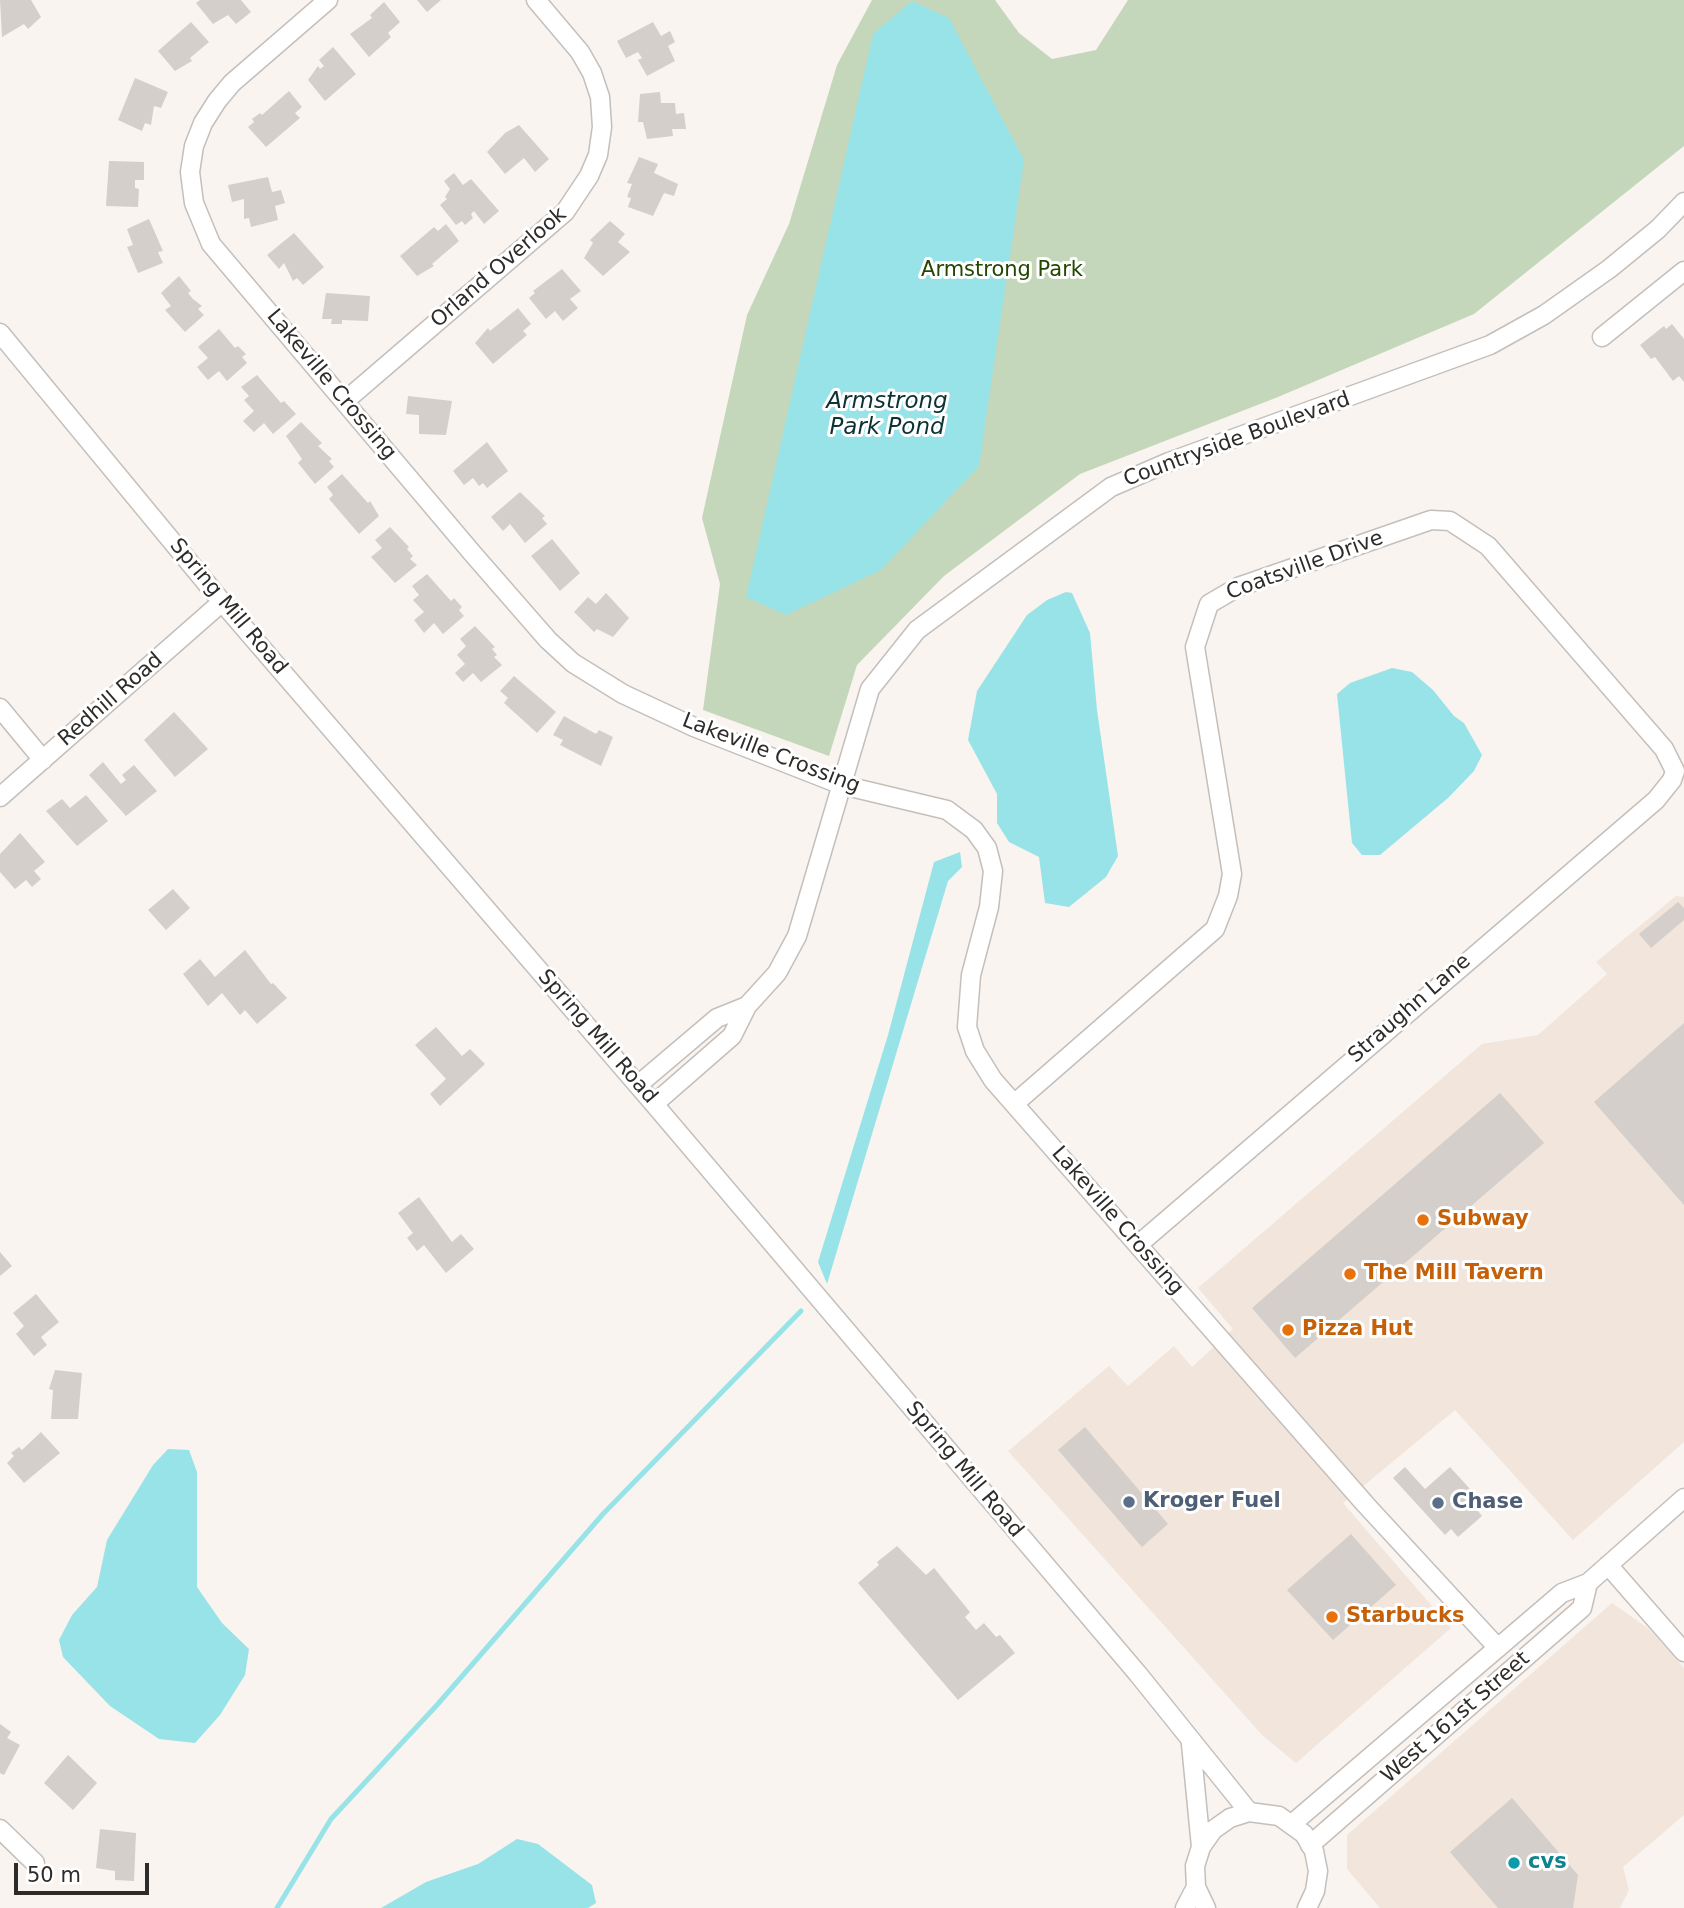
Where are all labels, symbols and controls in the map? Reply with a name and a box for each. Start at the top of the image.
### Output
street label: Orland Overlook [426,202,572,334]
park label: Armstrong Park [921,258,1083,284]
street label: Lakeville Crossing [261,305,401,465]
street label: Countryside Boulevard [1120,387,1354,493]
water label: Armstrong Park Pond [826,388,948,442]
street label: Coatsville Drive [1223,526,1387,606]
street label: Spring Mill Road [164,534,292,680]
street label: Redhill Road [54,648,168,752]
street label: Lakeville Crossing [679,708,863,800]
street label: Straughn Lane [1344,949,1476,1069]
street label: Spring Mill Road [532,965,662,1109]
street label: Lakeville Crossing [1046,1142,1188,1300]
place label: Subway [1437,1207,1529,1233]
marker: Subway [1415,1212,1431,1228]
place label: The Mill Tavern [1364,1261,1544,1287]
marker: The Mill Tavern [1342,1266,1358,1282]
place label: Pizza Hut [1302,1317,1413,1343]
marker: Pizza Hut [1280,1322,1296,1338]
street label: Spring Mill Road [900,1397,1028,1543]
place label: Kroger Fuel [1143,1489,1281,1515]
place label: Chase [1452,1490,1523,1516]
marker: Kroger Fuel [1121,1494,1137,1510]
marker: Chase [1430,1495,1446,1511]
place label: Starbucks [1346,1604,1465,1630]
marker: Starbucks [1324,1609,1340,1625]
street label: West 161st Street [1377,1647,1535,1789]
scale bar [18,1848,152,1892]
place label: cvs [1528,1850,1567,1876]
marker: cvs [1506,1855,1522,1871]
text: 50 m [27,1863,81,1887]

